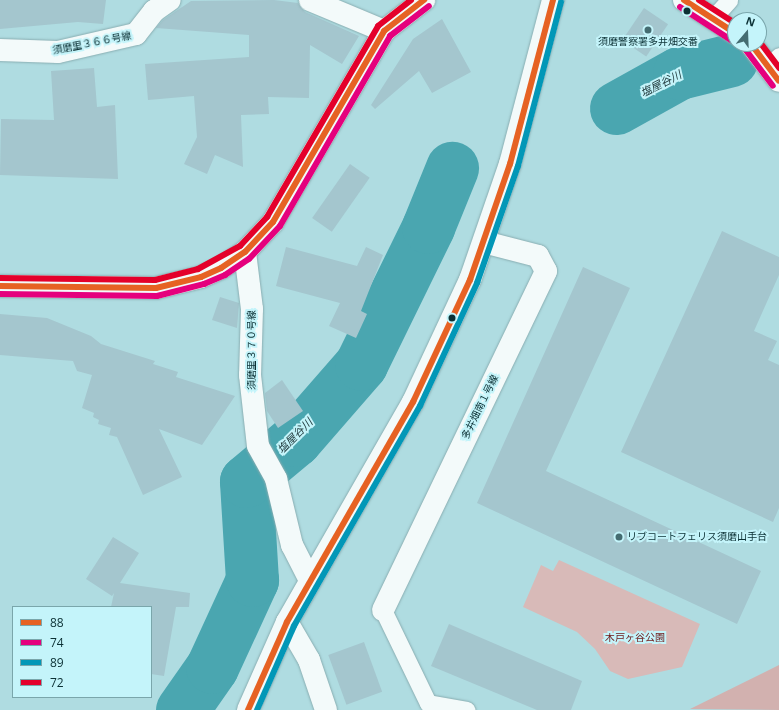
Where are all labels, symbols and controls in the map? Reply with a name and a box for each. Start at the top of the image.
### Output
unlabelled marker [682,6,692,16]
north arrow [727,12,767,52]
text: N [744,13,757,30]
marker: 須磨警察署多井畑交番 [643,25,653,35]
street label: 須磨里３６６号線 [52,29,132,57]
place label: 須磨警察署多井畑交番 [598,36,698,48]
water label: 塩屋谷川 [638,68,684,100]
street label: 須磨里３７０号線 [246,310,258,390]
unlabelled marker [447,313,457,323]
street label: 多井畑南１号線 [459,373,501,441]
water label: 塩屋谷川 [275,416,315,456]
place label: リブコートフェリス須磨山手台 [627,531,767,543]
marker: リブコートフェリス須磨山手台 [614,532,624,542]
legend [12,606,152,698]
text: 88 [50,614,64,631]
park label: 木戸ヶ谷公園 [605,632,665,644]
text: 74 [50,634,64,651]
text: 89 [50,654,64,671]
text: 72 [50,674,64,691]

